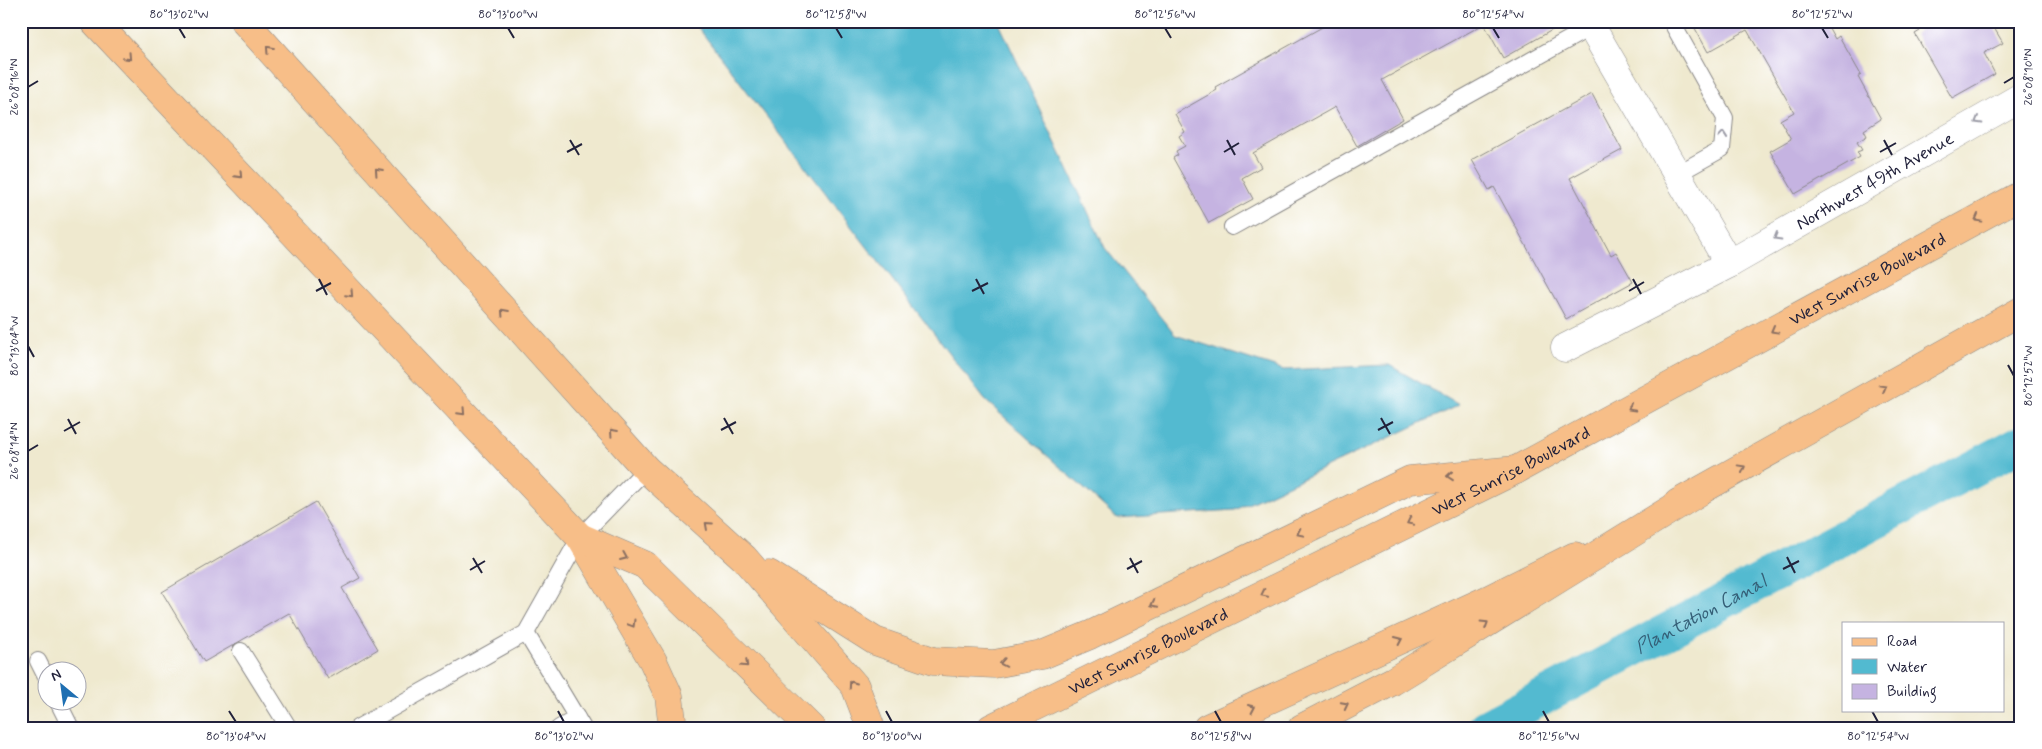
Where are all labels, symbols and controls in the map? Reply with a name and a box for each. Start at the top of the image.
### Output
text: 80°13'02"W [150,7,209,23]
text: 80°13'00"W [478,7,538,23]
text: 80°12'58"W [806,7,867,23]
text: 80°12'56"W [1134,7,1196,23]
text: 80°12'54"W [1462,7,1524,23]
text: 80°12'52"W [1792,7,1852,23]
one-way arrow [266,46,275,55]
text: 26°08'10"N [2021,49,2037,106]
one-way arrow [122,51,131,60]
text: 26°08'16"N [7,59,23,115]
one-way arrow [1975,115,1984,125]
street label: Northwest 49th Avenue [1792,127,1959,236]
one-way arrow [1717,130,1728,138]
one-way arrow [374,167,383,176]
one-way arrow [233,170,242,179]
one-way arrow [1974,212,1983,222]
street label: West Sunrise Boulevard [1785,227,1951,332]
one-way arrow [1773,230,1782,240]
one-way arrow [344,288,353,297]
one-way arrow [501,308,510,317]
text: 80°13'04"W [7,316,23,376]
one-way arrow [1770,324,1779,334]
text: 80°12'52"W [2021,346,2037,406]
one-way arrow [1878,385,1887,395]
one-way arrow [1627,401,1636,411]
one-way arrow [456,406,465,415]
street label: West Sunrise Boulevard [1428,421,1595,523]
text: 26°08'14"N [7,422,23,480]
one-way arrow [610,429,619,438]
one-way arrow [1736,464,1745,474]
one-way arrow [1446,470,1454,481]
one-way arrow [1406,516,1415,526]
one-way arrow [705,522,714,531]
one-way arrow [1296,527,1305,537]
one-way arrow [619,550,628,561]
water label: Plantation Canal [1631,569,1772,660]
one-way arrow [1260,588,1269,598]
one-way arrow [1150,598,1159,608]
street label: West Sunrise Boulevard [1064,602,1233,701]
one-way arrow [625,619,635,628]
one-way arrow [1480,620,1489,630]
legend [1842,622,2004,712]
text: Road [1887,632,1917,652]
one-way arrow [1394,636,1403,646]
one-way arrow [999,657,1008,667]
one-way arrow [739,658,748,667]
text: Water [1887,658,1927,678]
north arrow [38,662,88,712]
text: N [48,665,65,686]
one-way arrow [849,680,858,689]
text: Building [1887,682,1937,703]
one-way arrow [1340,701,1349,711]
one-way arrow [1246,704,1255,714]
text: 80°13'04"W [206,729,266,745]
text: 80°13'02"W [535,729,594,745]
text: 80°13'00"W [862,729,922,745]
text: 80°12'58"W [1191,729,1252,745]
text: 80°12'56"W [1518,729,1580,745]
text: 80°12'54"W [1847,729,1909,745]

